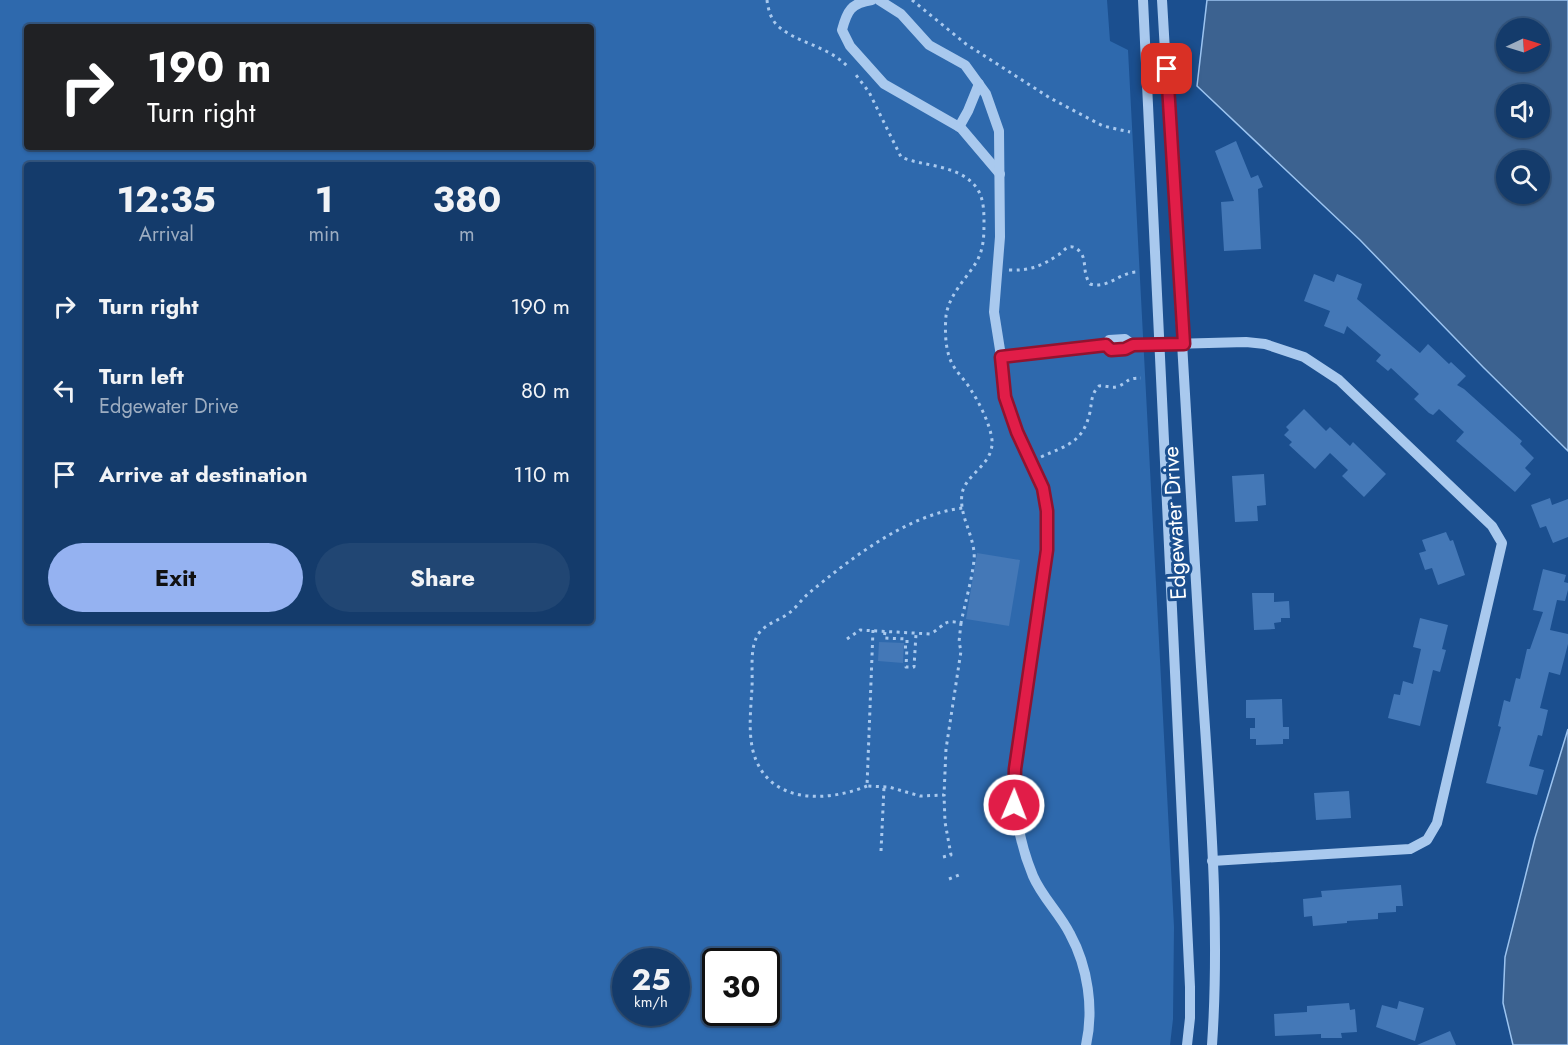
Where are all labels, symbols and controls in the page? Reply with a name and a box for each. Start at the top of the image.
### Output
north arrow [1496,18,1550,72]
map controls [1496,18,1550,204]
text: 190 m [147,37,271,98]
pin [1141,43,1192,94]
icon: right [48,48,126,126]
icon: arrive [1150,52,1183,85]
button: sound [1496,84,1550,138]
text: Turn right [147,93,255,132]
button: search [1496,150,1550,204]
text: 12:35 [117,173,216,225]
text: 1 [315,173,333,225]
text: 380 [433,173,501,225]
text: Arrival [139,220,194,249]
text: min [309,220,340,249]
text: m [459,220,475,249]
icon: right [48,290,81,323]
text: Turn right [99,290,199,322]
text: 190 m [510,290,570,322]
text: Turn left [99,360,184,392]
icon: left [48,374,81,407]
text: 80 m [521,374,570,406]
text: Edgewater Drive [99,392,238,421]
street label: Edgewater Drive [1154,446,1194,600]
icon: arrive [48,458,81,491]
text: Arrive at destination [99,458,308,490]
text: 110 m [513,458,570,490]
button: Exit [48,543,303,612]
button: Share [315,543,570,612]
position arrow [982,773,1046,837]
speed limit sign: 30 [702,948,780,1026]
text: 25 [631,958,671,1001]
text: km/h [634,991,668,1013]

